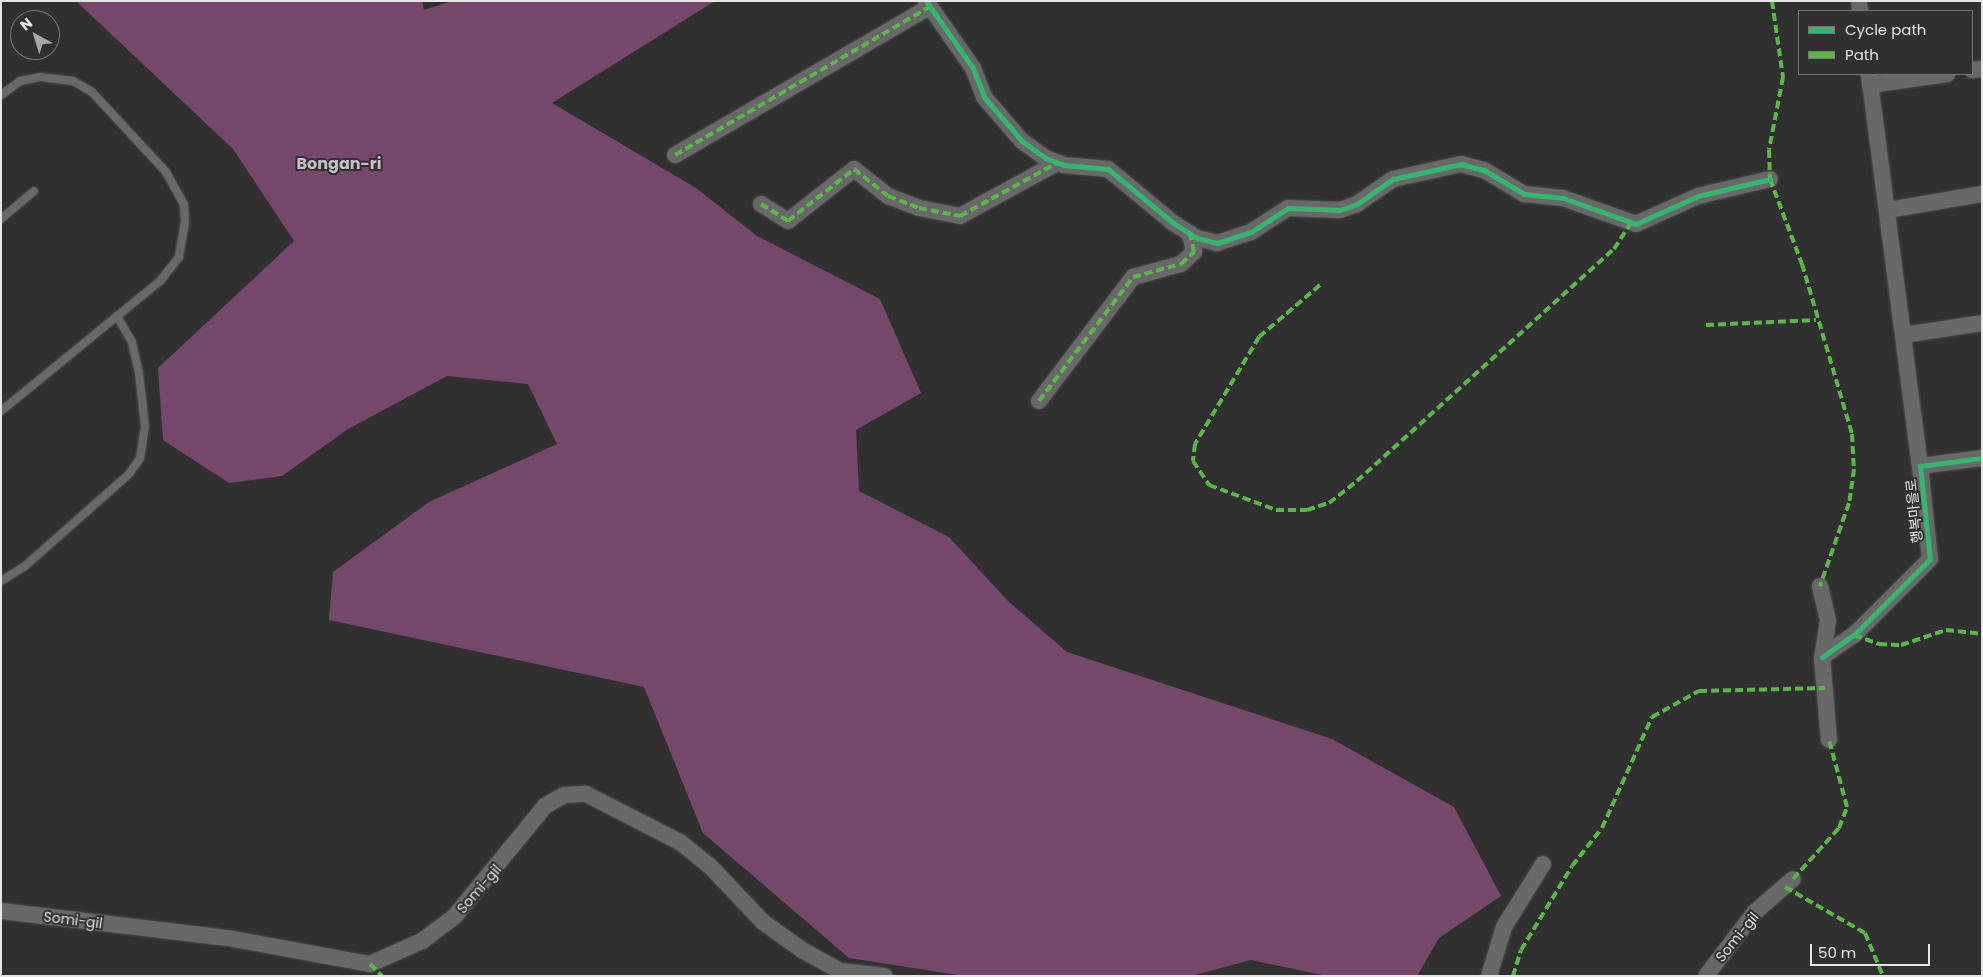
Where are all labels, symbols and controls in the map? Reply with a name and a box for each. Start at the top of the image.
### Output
north arrow [10,10,60,60]
legend [1798,10,1973,75]
text: N [16,13,37,35]
text: Cycle path [1845,19,1926,40]
text: Path [1845,44,1879,65]
district label: Bongan-ri [297,154,381,174]
street label: 행복마을로 [1902,478,1926,544]
street label: Somi-gil [453,861,505,917]
street label: Somi-gil [43,908,103,932]
street label: Somi-gil [1712,909,1762,965]
scale bar [1813,934,1933,966]
text: 50 m [1818,942,1856,963]

